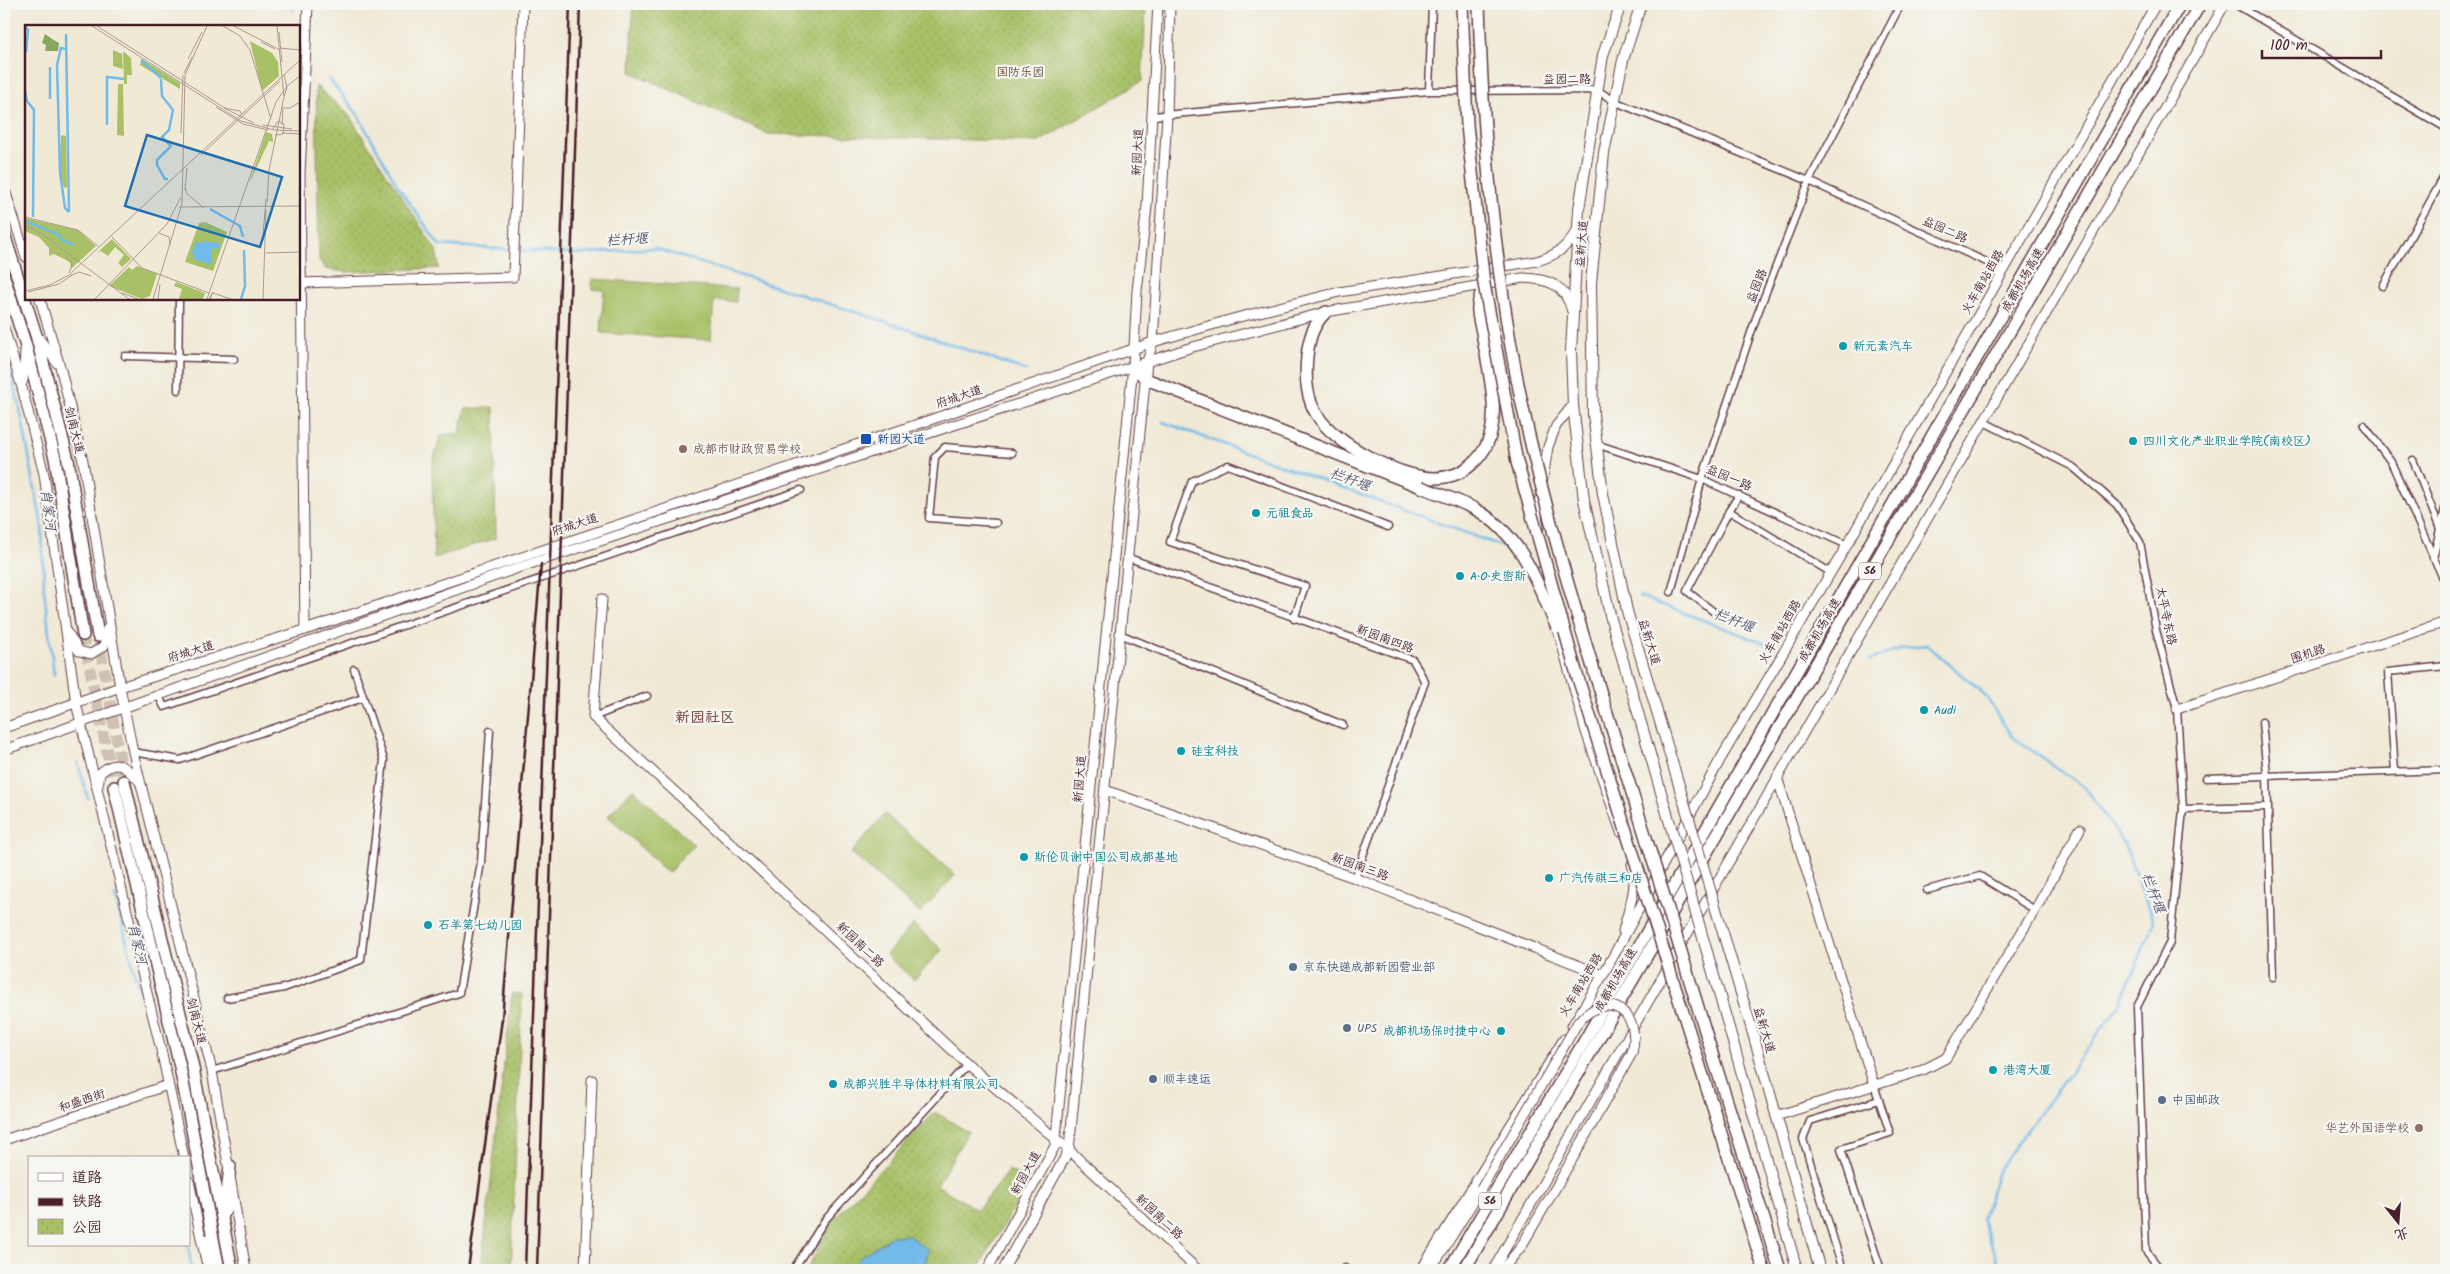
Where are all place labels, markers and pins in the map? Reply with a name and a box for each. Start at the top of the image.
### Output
place label: 新元素汽车 [1853,337,1913,356]
marker: 新元素汽车 [1837,340,1849,352]
place label: 新园大道 [877,430,925,449]
marker: 新园大道 [859,432,873,446]
place label: 四川文化产业职业学院(南校区) [2143,432,2311,451]
marker: 四川文化产业职业学院(南校区) [2127,435,2139,447]
place label: 成都市财政贸易学校 [693,440,801,459]
marker: 成都市财政贸易学校 [677,443,689,455]
place label: 元祖食品 [1266,504,1314,523]
marker: 元祖食品 [1250,507,1262,519]
place label: A·O·史密斯 [1470,567,1526,586]
marker: A·O·史密斯 [1454,570,1466,582]
place label: Audi [1934,701,1957,720]
marker: Audi [1918,704,1930,716]
place label: 硅宝科技 [1191,742,1239,761]
marker: 硅宝科技 [1175,745,1187,757]
place label: 斯伦贝谢中国公司成都基地 [1034,848,1178,867]
marker: 斯伦贝谢中国公司成都基地 [1018,851,1030,863]
place label: 广汽传祺三和店 [1559,869,1643,888]
marker: 广汽传祺三和店 [1543,872,1555,884]
place label: 石羊第七幼儿园 [438,916,522,935]
marker: 石羊第七幼儿园 [422,919,434,931]
place label: 京东快递成都新园营业部 [1303,958,1435,977]
marker: 京东快递成都新园营业部 [1287,961,1299,973]
place label: UPS [1357,1019,1378,1038]
marker: UPS [1341,1022,1353,1034]
place label: 成都机场保时捷中心 [1383,1022,1491,1041]
marker: 成都机场保时捷中心 [1495,1025,1507,1037]
place label: 港湾大厦 [2003,1061,2051,1080]
marker: 港湾大厦 [1987,1064,1999,1076]
place label: 顺丰速运 [1163,1070,1211,1089]
marker: 顺丰速运 [1147,1073,1159,1085]
place label: 成都兴胜半导体材料有限公司 [843,1075,999,1094]
marker: 成都兴胜半导体材料有限公司 [827,1078,839,1090]
place label: 中国邮政 [2172,1091,2220,1110]
marker: 中国邮政 [2156,1094,2168,1106]
place label: 华艺外国语学校 [2325,1119,2409,1138]
marker: 华艺外国语学校 [2413,1122,2425,1134]

